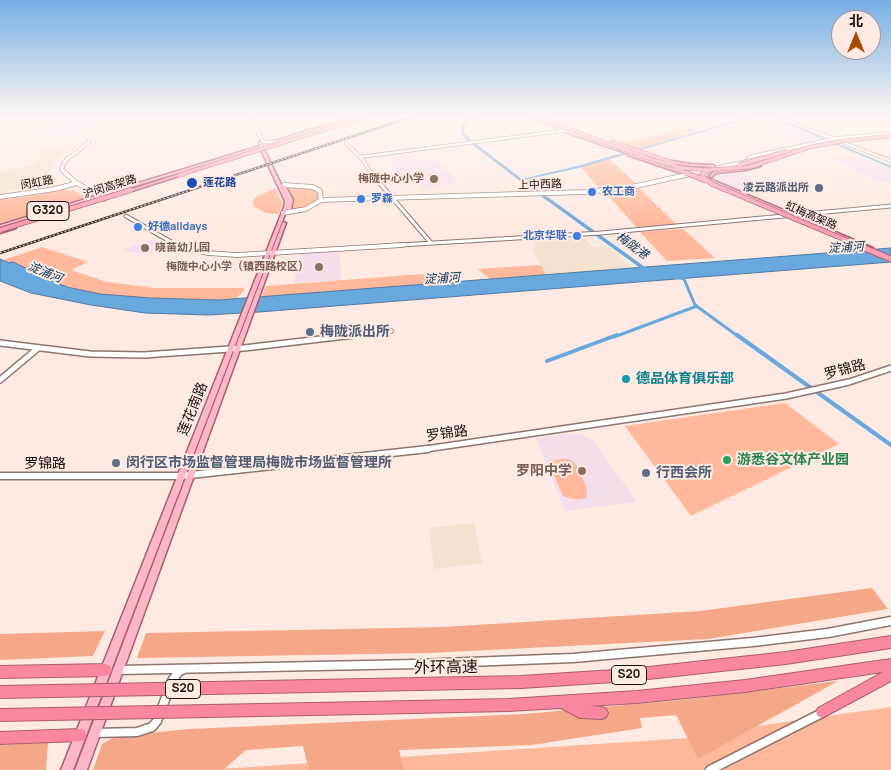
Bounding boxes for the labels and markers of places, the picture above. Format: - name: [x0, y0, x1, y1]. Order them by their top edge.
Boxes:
- place label: 梅陇中心小学: [358, 172, 424, 186]
- marker: 梅陇中心小学: [428, 173, 440, 185]
- marker: 莲花路: [185, 176, 199, 190]
- place label: 莲花路: [203, 176, 236, 190]
- place label: 凌云路派出所: [743, 181, 809, 195]
- marker: 凌云路派出所: [813, 182, 825, 194]
- place label: 农工商: [602, 185, 635, 199]
- marker: 农工商: [586, 186, 598, 198]
- place label: 罗森: [371, 192, 393, 206]
- marker: 罗森: [355, 193, 367, 205]
- place label: 好德alldays: [148, 220, 207, 234]
- marker: 好德alldays: [132, 221, 144, 233]
- place label: 北京华联: [523, 229, 567, 243]
- marker: 北京华联: [571, 230, 583, 242]
- place label: 晓苗幼儿园: [155, 241, 210, 255]
- marker: 晓苗幼儿园: [139, 242, 151, 254]
- place label: 梅陇中心小学（镇西路校区）: [166, 260, 309, 274]
- marker: 梅陇中心小学（镇西路校区）: [313, 261, 325, 273]
- place label: 梅陇派出所: [320, 324, 390, 340]
- marker: 梅陇派出所: [304, 326, 316, 338]
- place label: 德品体育俱乐部: [636, 371, 734, 387]
- marker: 德品体育俱乐部: [620, 373, 632, 385]
- place label: 游悉谷文体产业园: [737, 452, 849, 468]
- marker: 游悉谷文体产业园: [721, 454, 733, 466]
- place label: 闵行区市场监督管理局梅陇市场监督管理所: [126, 455, 392, 471]
- marker: 闵行区市场监督管理局梅陇市场监督管理所: [110, 457, 122, 469]
- place label: 罗阳中学: [516, 463, 572, 479]
- marker: 罗阳中学: [576, 465, 588, 477]
- place label: 行西会所: [656, 465, 712, 481]
- marker: 行西会所: [640, 467, 652, 479]

